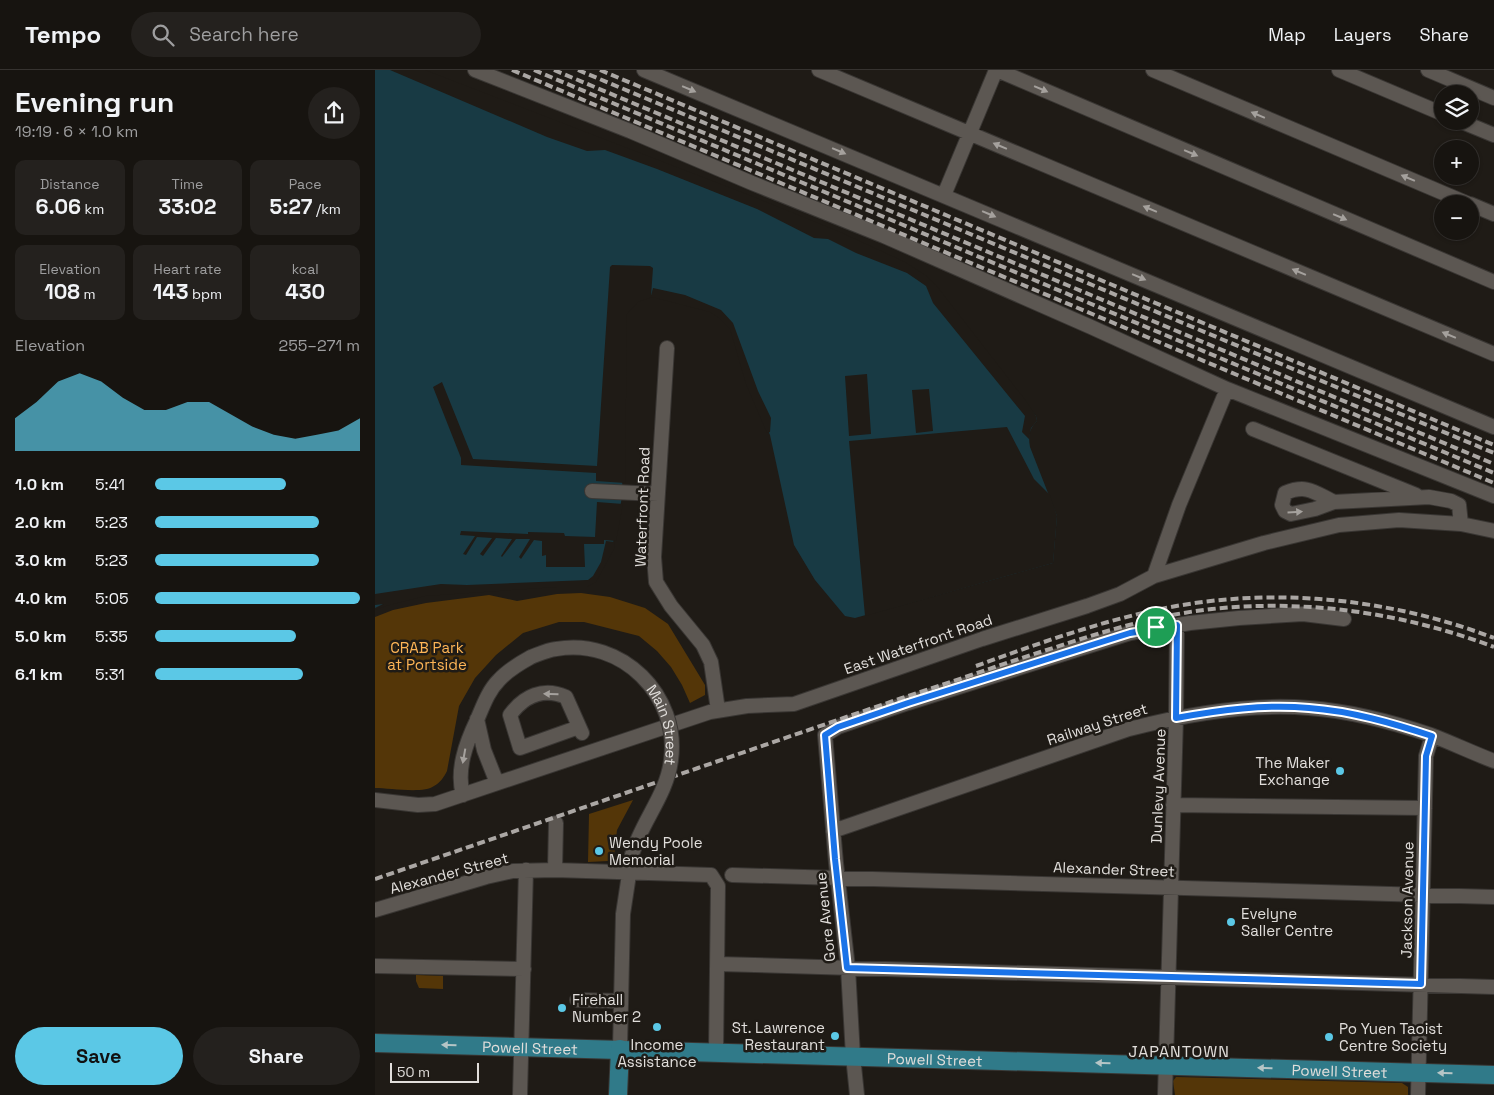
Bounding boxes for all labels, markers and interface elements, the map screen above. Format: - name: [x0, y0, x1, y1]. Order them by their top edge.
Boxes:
- search box: [131, 12, 481, 57]
- text: Tempo: [25, 19, 101, 50]
- icon: search: [149, 21, 177, 49]
- text: Search here: [189, 22, 299, 47]
- text: Map: [1268, 23, 1306, 46]
- text: Layers: [1334, 23, 1391, 46]
- text: Share: [1419, 23, 1469, 46]
- text: Evening run: [15, 84, 174, 120]
- one-way arrow: [682, 85, 696, 93]
- map controls: [1434, 85, 1479, 240]
- button: layers: [1434, 85, 1479, 130]
- one-way arrow: [1034, 86, 1049, 94]
- button: share: [308, 87, 360, 139]
- one-way arrow: [1251, 110, 1266, 118]
- text: 19:19 · 6 × 1.0 km: [15, 121, 138, 142]
- button: +: [1434, 140, 1479, 185]
- one-way arrow: [993, 141, 1007, 149]
- one-way arrow: [832, 148, 846, 156]
- one-way arrow: [1184, 149, 1199, 157]
- one-way arrow: [1401, 173, 1415, 181]
- text: Distance: [40, 175, 100, 193]
- text: Time: [172, 175, 203, 193]
- text: Pace: [289, 175, 322, 193]
- text: 6.06: [35, 193, 81, 220]
- text: 33:02: [159, 193, 216, 220]
- text: 5:27: [270, 193, 312, 220]
- button: −: [1434, 195, 1479, 240]
- text: km: [81, 200, 104, 218]
- text: /km: [312, 200, 341, 218]
- one-way arrow: [1143, 204, 1157, 212]
- one-way arrow: [982, 210, 996, 218]
- one-way arrow: [1333, 213, 1347, 221]
- text: Elevation: [39, 260, 101, 278]
- text: Heart rate: [154, 260, 221, 278]
- text: kcal: [292, 260, 319, 278]
- one-way arrow: [1291, 268, 1306, 276]
- one-way arrow: [1132, 273, 1147, 281]
- text: 108: [44, 278, 80, 305]
- text: 143: [153, 278, 188, 305]
- text: 430: [285, 278, 325, 305]
- text: m: [80, 285, 96, 303]
- text: bpm: [188, 285, 222, 303]
- one-way arrow: [1442, 331, 1456, 339]
- text: Elevation: [15, 335, 85, 356]
- text: 255–271 m: [279, 335, 360, 356]
- street label: Waterfront Road: [630, 447, 654, 567]
- text: 1.0 km: [15, 474, 64, 495]
- text: 5:41: [95, 474, 125, 495]
- one-way arrow: [1288, 507, 1304, 515]
- text: 2.0 km: [15, 512, 66, 533]
- text: 5:23: [95, 512, 128, 533]
- text: 3.0 km: [15, 550, 66, 571]
- text: 5:23: [95, 550, 128, 571]
- text: 4.0 km: [15, 588, 67, 609]
- text: 5:05: [95, 588, 128, 609]
- pin: [1135, 606, 1177, 648]
- street label: East Waterfront Road: [841, 610, 995, 678]
- icon: arrive: [1142, 613, 1170, 641]
- text: 5.0 km: [15, 626, 66, 647]
- text: 5:35: [95, 626, 128, 647]
- park label: CRAB Park at Portside: [387, 638, 467, 674]
- text: 6.1 km: [15, 664, 63, 685]
- text: 5:31: [95, 664, 125, 685]
- street label: Main Street: [643, 680, 681, 767]
- one-way arrow: [542, 689, 558, 697]
- street label: Railway Street: [1044, 699, 1150, 749]
- street label: Dunlevy Avenue: [1147, 728, 1169, 844]
- one-way arrow: [459, 749, 467, 765]
- place label: The Maker Exchange: [1255, 753, 1330, 789]
- marker: The Maker Exchange: [1334, 765, 1346, 777]
- place label: Wendy Poole Memorial: [609, 833, 703, 869]
- street label: Jackson Avenue: [1396, 841, 1418, 959]
- marker: Wendy Poole Memorial: [593, 845, 605, 857]
- street label: Alexander Street: [388, 848, 510, 898]
- street label: Alexander Street: [1053, 857, 1175, 881]
- street label: Gore Avenue: [811, 871, 839, 963]
- place label: Evelyne Saller Centre: [1241, 904, 1333, 940]
- marker: Evelyne Saller Centre: [1225, 916, 1237, 928]
- place label: Firehall Number 2: [572, 990, 641, 1026]
- marker: Firehall Number 2: [556, 1002, 568, 1014]
- place label: St. Lawrence Restaurant: [732, 1018, 825, 1054]
- place label: Po Yuen Taoist Centre Society: [1339, 1019, 1447, 1055]
- marker: Income Assistance: [651, 1021, 663, 1033]
- button: Save: [15, 1027, 183, 1085]
- button: Share: [193, 1027, 360, 1085]
- marker: St. Lawrence Restaurant: [829, 1030, 841, 1042]
- marker: Po Yuen Taoist Centre Society: [1323, 1031, 1335, 1043]
- place label: Income Assistance: [617, 1035, 697, 1071]
- street label: Powell Street: [482, 1037, 578, 1058]
- one-way arrow: [440, 1041, 456, 1049]
- district label: JAPANTOWN: [1128, 1041, 1230, 1062]
- street label: Powell Street: [887, 1048, 983, 1070]
- one-way arrow: [1095, 1059, 1111, 1067]
- scale bar: [390, 1060, 479, 1083]
- street label: Powell Street: [1291, 1060, 1388, 1081]
- text: 50 m: [397, 1063, 430, 1081]
- one-way arrow: [1257, 1064, 1273, 1072]
- one-way arrow: [1437, 1069, 1453, 1077]

